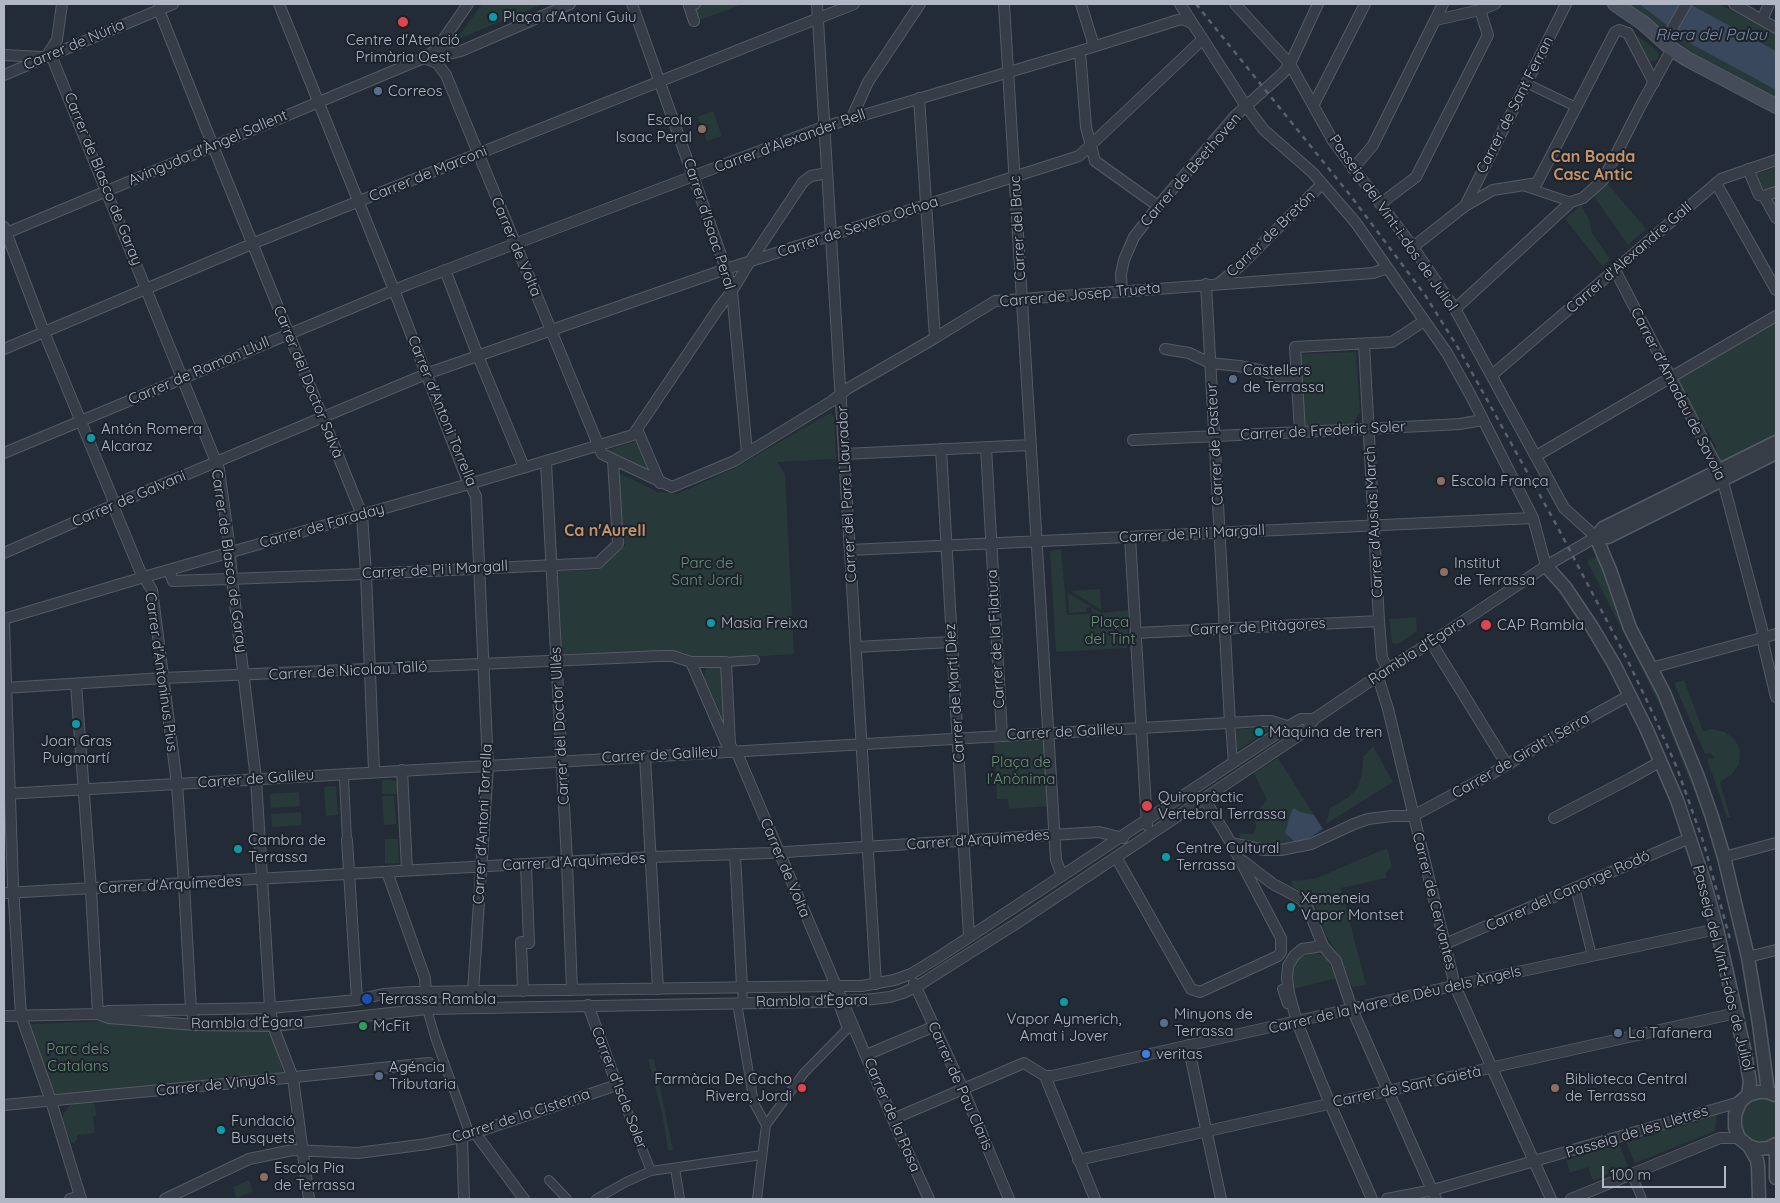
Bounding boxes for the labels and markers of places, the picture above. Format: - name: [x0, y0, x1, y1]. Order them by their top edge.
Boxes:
- place label: Plaça d'Antoni Guiu: [503, 8, 637, 26]
- marker: Plaça d'Antoni Guiu: [487, 11, 499, 23]
- marker: Centre d'Atenció Primària Oest: [396, 15, 410, 29]
- place label: Centre d'Atenció Primària Oest: [346, 31, 460, 66]
- place label: Correos: [388, 82, 443, 100]
- marker: Correos: [372, 85, 384, 97]
- place label: Escola Isaac Peral: [616, 111, 692, 146]
- marker: Escola Isaac Peral: [696, 123, 708, 135]
- place label: Castellers de Terrassa: [1243, 361, 1324, 396]
- marker: Castellers de Terrassa: [1227, 373, 1239, 385]
- place label: Antón Romera Alcaraz: [101, 420, 202, 455]
- marker: Antón Romera Alcaraz: [85, 432, 97, 444]
- place label: Escola França: [1451, 472, 1549, 490]
- marker: Escola França: [1435, 475, 1447, 487]
- place label: Institut de Terrassa: [1454, 554, 1535, 589]
- marker: Institut de Terrassa: [1438, 566, 1450, 578]
- place label: Masia Freixa: [721, 614, 808, 632]
- place label: CAP Rambla: [1497, 616, 1584, 634]
- marker: Masia Freixa: [705, 617, 717, 629]
- marker: CAP Rambla: [1479, 618, 1493, 632]
- marker: Joan Gras Puigmartí: [70, 718, 82, 730]
- place label: Màquina de tren: [1269, 723, 1383, 741]
- marker: Màquina de tren: [1253, 726, 1265, 738]
- place label: Joan Gras Puigmartí: [40, 732, 112, 767]
- place label: Quiropràctic Vertebral Terrassa: [1158, 788, 1286, 823]
- marker: Quiropràctic Vertebral Terrassa: [1140, 799, 1154, 813]
- place label: Cambra de Terrassa: [248, 831, 326, 866]
- place label: Centre Cultural Terrassa: [1176, 839, 1280, 874]
- marker: Cambra de Terrassa: [232, 843, 244, 855]
- marker: Centre Cultural Terrassa: [1160, 851, 1172, 863]
- place label: Xemeneia Vapor Montset: [1301, 889, 1404, 924]
- marker: Xemeneia Vapor Montset: [1285, 901, 1297, 913]
- place label: Terrassa Rambla: [378, 990, 496, 1008]
- marker: Terrassa Rambla: [360, 992, 374, 1006]
- marker: Vapor Aymerich, Amat i Jover: [1058, 996, 1070, 1008]
- place label: Minyons de Terrassa: [1174, 1005, 1253, 1040]
- place label: Vapor Aymerich, Amat i Jover: [1006, 1010, 1122, 1045]
- place label: McFit: [373, 1017, 410, 1035]
- marker: Minyons de Terrassa: [1158, 1017, 1170, 1029]
- marker: McFit: [357, 1020, 369, 1032]
- place label: La Tafanera: [1628, 1024, 1712, 1042]
- marker: La Tafanera: [1612, 1027, 1624, 1039]
- place label: veritas: [1156, 1045, 1203, 1063]
- marker: veritas: [1140, 1048, 1152, 1060]
- place label: Agéncia Tributaria: [389, 1058, 456, 1093]
- marker: Agéncia Tributaria: [373, 1070, 385, 1082]
- place label: Farmàcia De Cacho Rivera, Jordi: [654, 1070, 792, 1105]
- place label: Biblioteca Central de Terrassa: [1565, 1070, 1687, 1105]
- marker: Farmàcia De Cacho Rivera, Jordi: [796, 1082, 808, 1094]
- marker: Biblioteca Central de Terrassa: [1549, 1082, 1561, 1094]
- place label: Fundació Busquets: [231, 1112, 295, 1147]
- marker: Fundació Busquets: [215, 1124, 227, 1136]
- place label: Escola Pia de Terrassa: [274, 1159, 355, 1194]
- marker: Escola Pia de Terrassa: [258, 1171, 270, 1183]

